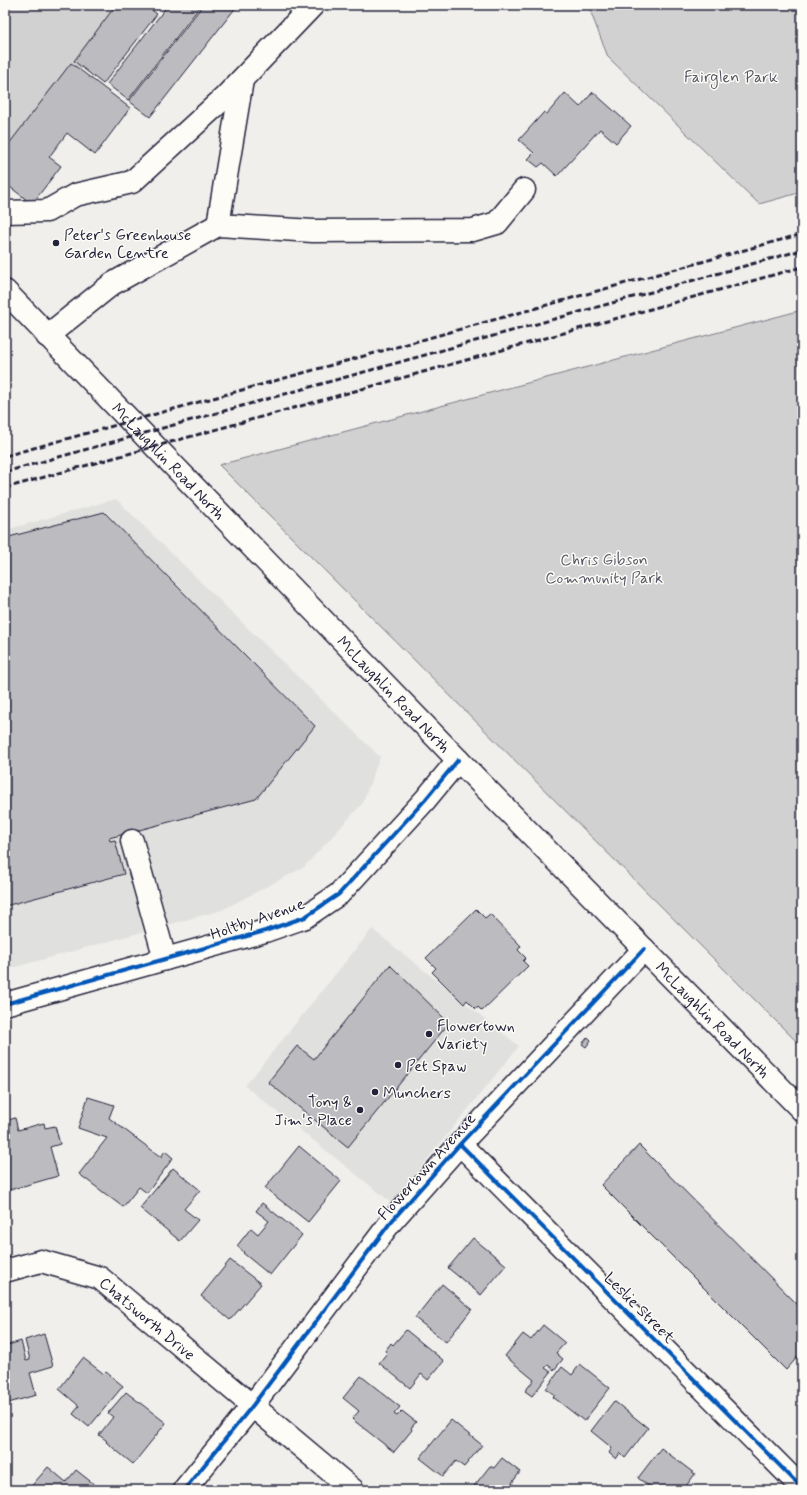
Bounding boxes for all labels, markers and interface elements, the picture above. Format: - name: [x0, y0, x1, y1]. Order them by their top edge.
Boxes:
- park label: Fairglen Park: [684, 67, 778, 89]
- place label: Peter's Greenhouse Garden Centre: [64, 225, 191, 264]
- marker: Peter's Greenhouse Garden Centre: [51, 238, 61, 248]
- street label: McLaughlin Road North: [106, 399, 229, 525]
- park label: Chris Gibson Community Park: [545, 550, 663, 589]
- street label: McLaughlin Road North: [332, 632, 454, 758]
- street label: Holtby Avenue: [208, 893, 307, 945]
- street label: McLaughlin Road North: [650, 958, 774, 1083]
- place label: Flowertown Variety: [437, 1016, 515, 1055]
- marker: Flowertown Variety: [424, 1029, 434, 1039]
- place label: Pet Spaw: [406, 1056, 466, 1077]
- marker: Pet Spaw: [393, 1060, 403, 1070]
- place label: Munchers: [383, 1083, 451, 1104]
- marker: Munchers: [370, 1087, 380, 1097]
- place label: Tony & Jim's Place: [274, 1092, 352, 1131]
- marker: Tony & Jim's Place: [355, 1105, 365, 1115]
- street label: Flowertown Avenue: [373, 1109, 481, 1225]
- street label: Leslie Street: [599, 1268, 679, 1349]
- street label: Chatsworth Drive: [94, 1273, 199, 1365]

